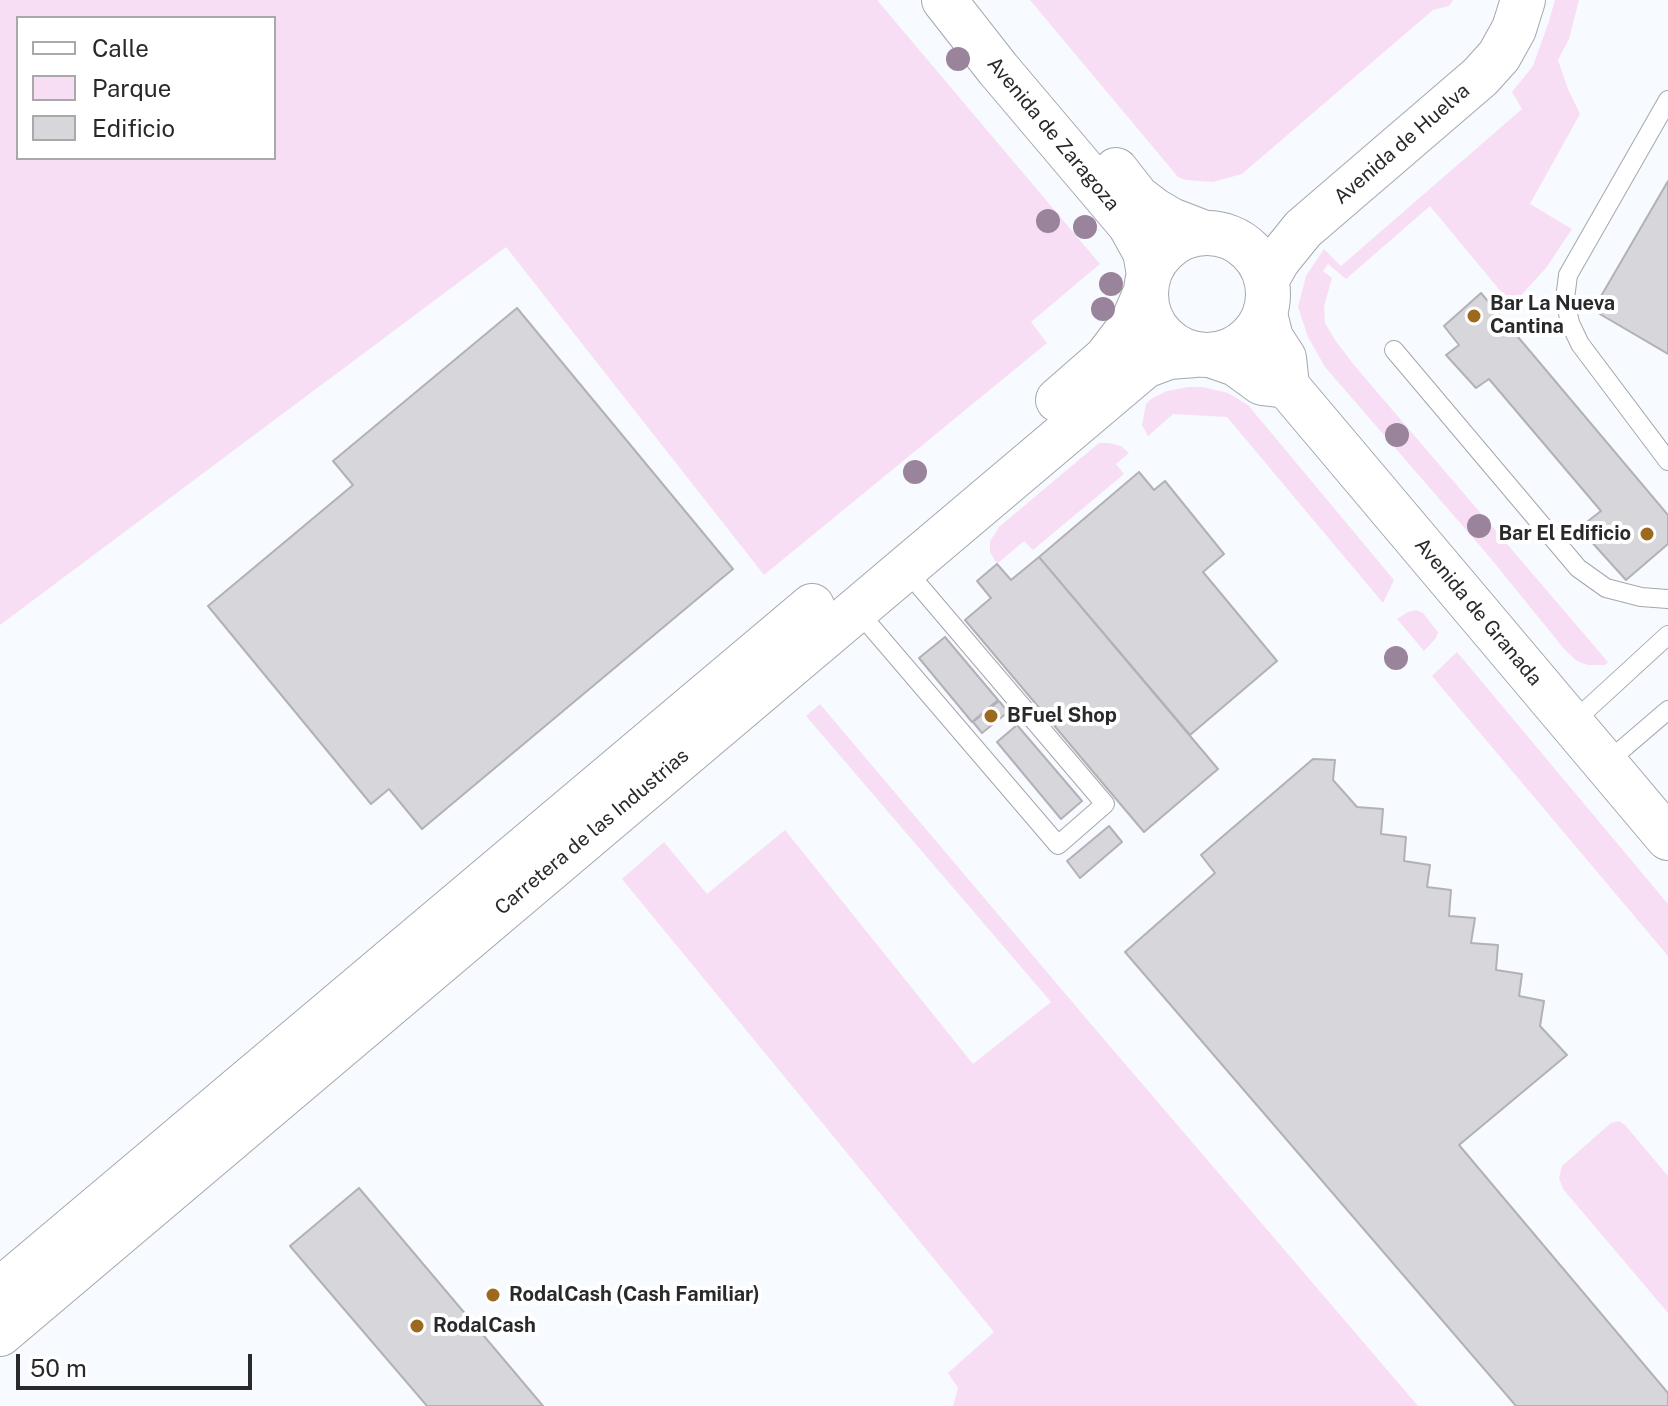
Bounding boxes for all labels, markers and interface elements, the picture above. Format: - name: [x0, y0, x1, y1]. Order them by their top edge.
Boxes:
- legend: [16, 16, 276, 160]
- text: Calle: [92, 34, 149, 62]
- street label: Avenida de Zaragoza: [982, 52, 1124, 216]
- text: Parque: [92, 74, 171, 102]
- street label: Avenida de Huelva: [1329, 79, 1475, 209]
- text: Edificio: [92, 114, 175, 142]
- place label: Bar La Nueva Cantina: [1490, 292, 1615, 339]
- marker: Bar La Nueva Cantina: [1465, 307, 1483, 325]
- place label: Bar El Edificio: [1498, 522, 1631, 546]
- marker: Bar El Edificio: [1638, 525, 1656, 543]
- street label: Avenida de Granada: [1409, 533, 1547, 691]
- place label: BFuel Shop: [1007, 704, 1117, 728]
- marker: BFuel Shop: [982, 707, 1000, 725]
- street label: Carretera de las Industrias: [490, 744, 694, 920]
- place label: RodalCash (Cash Familiar): [509, 1283, 760, 1307]
- marker: RodalCash (Cash Familiar): [484, 1286, 502, 1304]
- place label: RodalCash: [433, 1314, 536, 1338]
- marker: RodalCash: [408, 1317, 426, 1335]
- scale bar: [20, 1338, 256, 1388]
- text: 50 m: [30, 1354, 87, 1382]

